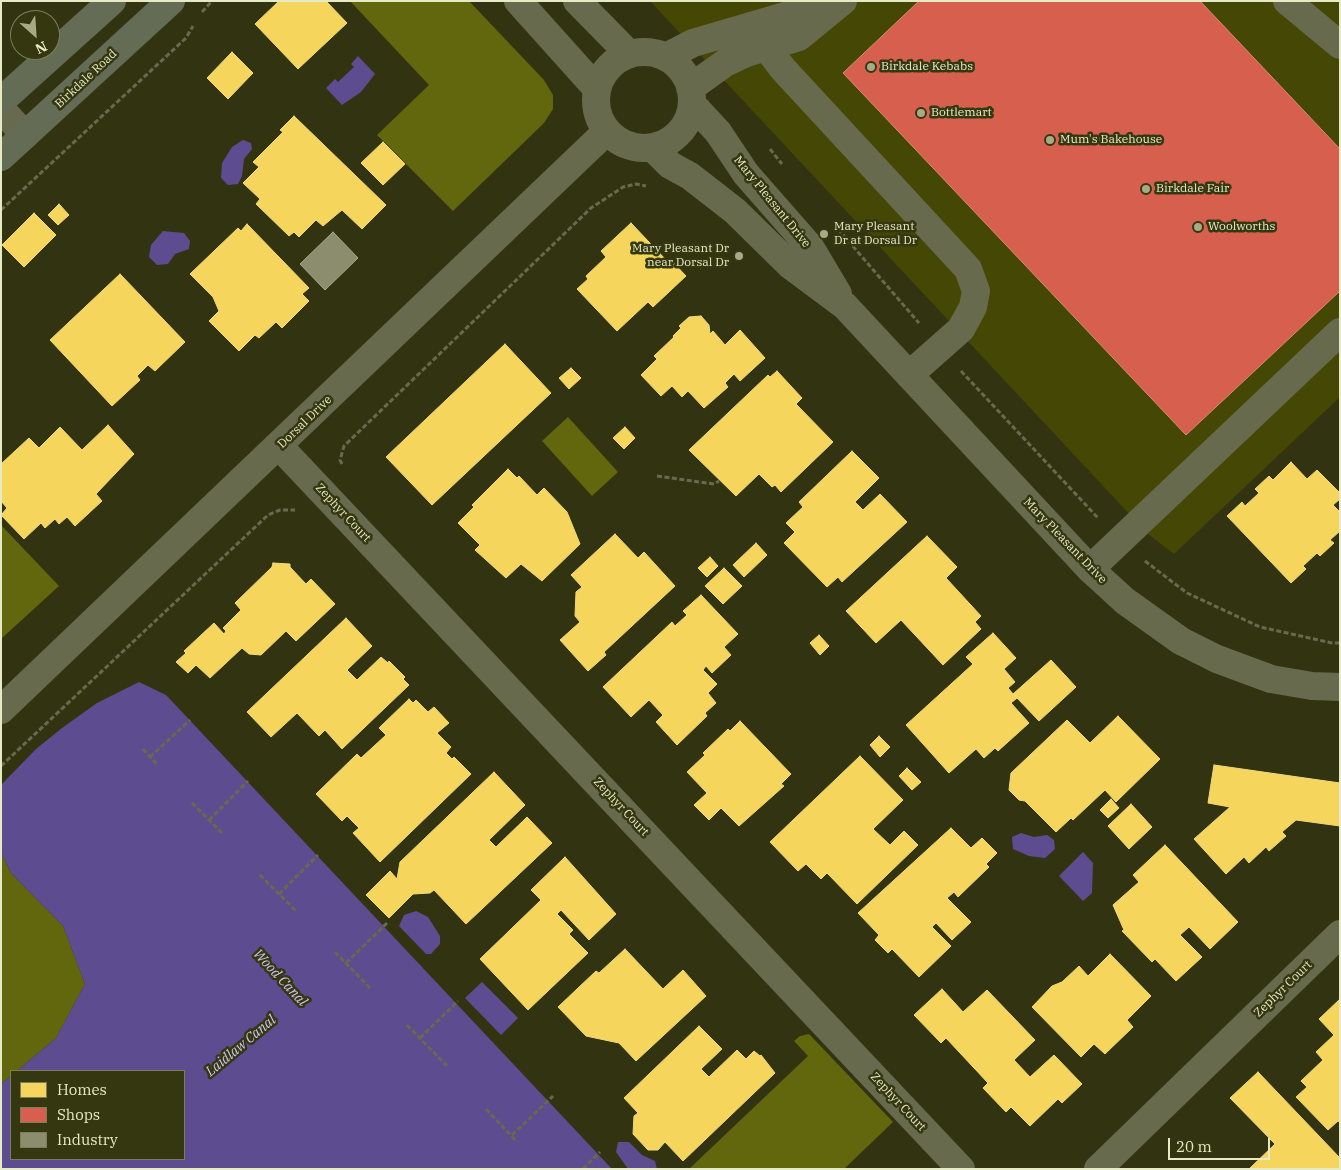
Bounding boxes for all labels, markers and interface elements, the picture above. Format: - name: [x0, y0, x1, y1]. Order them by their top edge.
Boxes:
- north arrow: [10, 10, 60, 60]
- text: N: [32, 37, 50, 58]
- street label: Birkdale Road: [52, 47, 120, 111]
- place label: Birkdale Kebabs: [881, 60, 973, 74]
- marker: Birkdale Kebabs: [865, 61, 877, 73]
- place label: Bottlemart: [931, 106, 992, 120]
- marker: Bottlemart: [915, 107, 927, 119]
- place label: Mum's Bakehouse: [1060, 133, 1162, 147]
- marker: Mum's Bakehouse: [1044, 134, 1056, 146]
- street label: Mary Pleasant Drive: [731, 153, 813, 251]
- place label: Birkdale Fair: [1156, 182, 1229, 196]
- marker: Birkdale Fair: [1140, 183, 1152, 195]
- place label: Mary Pleasant Dr at Dorsal Dr: [834, 220, 917, 248]
- place label: Woolworths: [1208, 220, 1275, 234]
- marker: Woolworths: [1192, 221, 1204, 233]
- marker: Mary Pleasant Dr at Dorsal Dr: [818, 228, 830, 240]
- place label: Mary Pleasant Dr near Dorsal Dr: [632, 242, 729, 270]
- marker: Mary Pleasant Dr near Dorsal Dr: [733, 250, 745, 262]
- street label: Dorsal Drive: [275, 393, 335, 451]
- street label: Zephyr Court: [312, 481, 374, 545]
- street label: Mary Pleasant Drive: [1020, 495, 1110, 587]
- street label: Zephyr Court: [590, 775, 652, 839]
- water label: Wood Canal: [249, 946, 311, 1010]
- street label: Zephyr Court: [1251, 958, 1315, 1020]
- water label: Laidlaw Canal: [203, 1012, 279, 1080]
- legend: [10, 1070, 185, 1160]
- street label: Zephyr Court: [867, 1070, 929, 1134]
- text: Homes: [57, 1080, 107, 1099]
- text: Shops: [57, 1105, 100, 1124]
- scale bar: [1171, 1128, 1274, 1160]
- text: Industry: [57, 1130, 118, 1149]
- text: 20 m: [1176, 1137, 1212, 1156]

